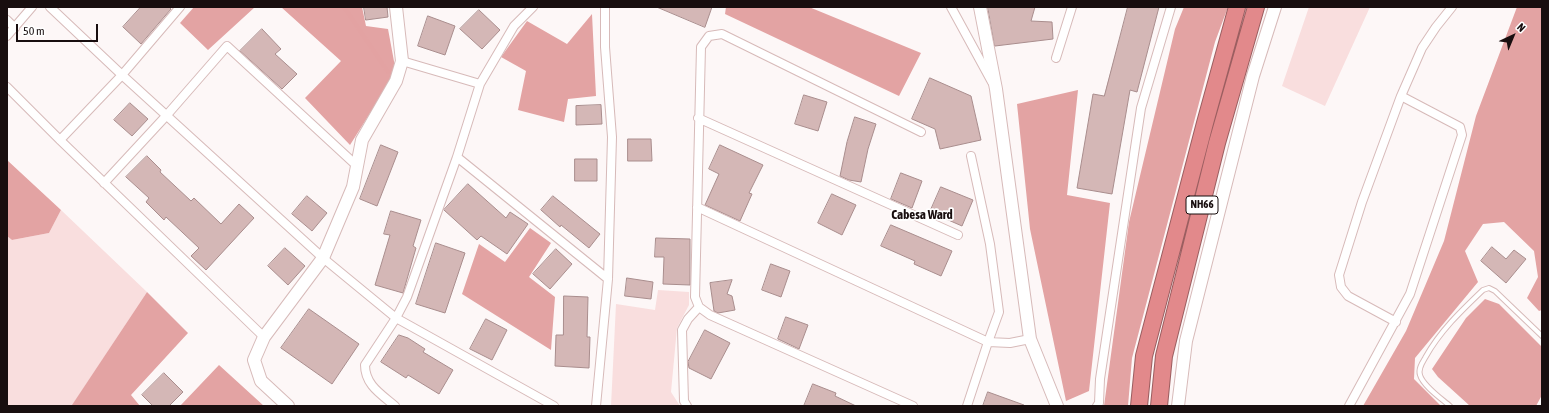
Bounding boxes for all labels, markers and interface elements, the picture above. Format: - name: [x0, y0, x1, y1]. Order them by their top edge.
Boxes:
- scale bar: [18, 16, 100, 42]
- north arrow: [1493, 16, 1533, 56]
- text: N: [1515, 21, 1528, 34]
- text: 50 m: [23, 24, 45, 38]
- road number: NH66: [1186, 196, 1218, 214]
- district label: Cabesa Ward: [891, 207, 953, 223]

